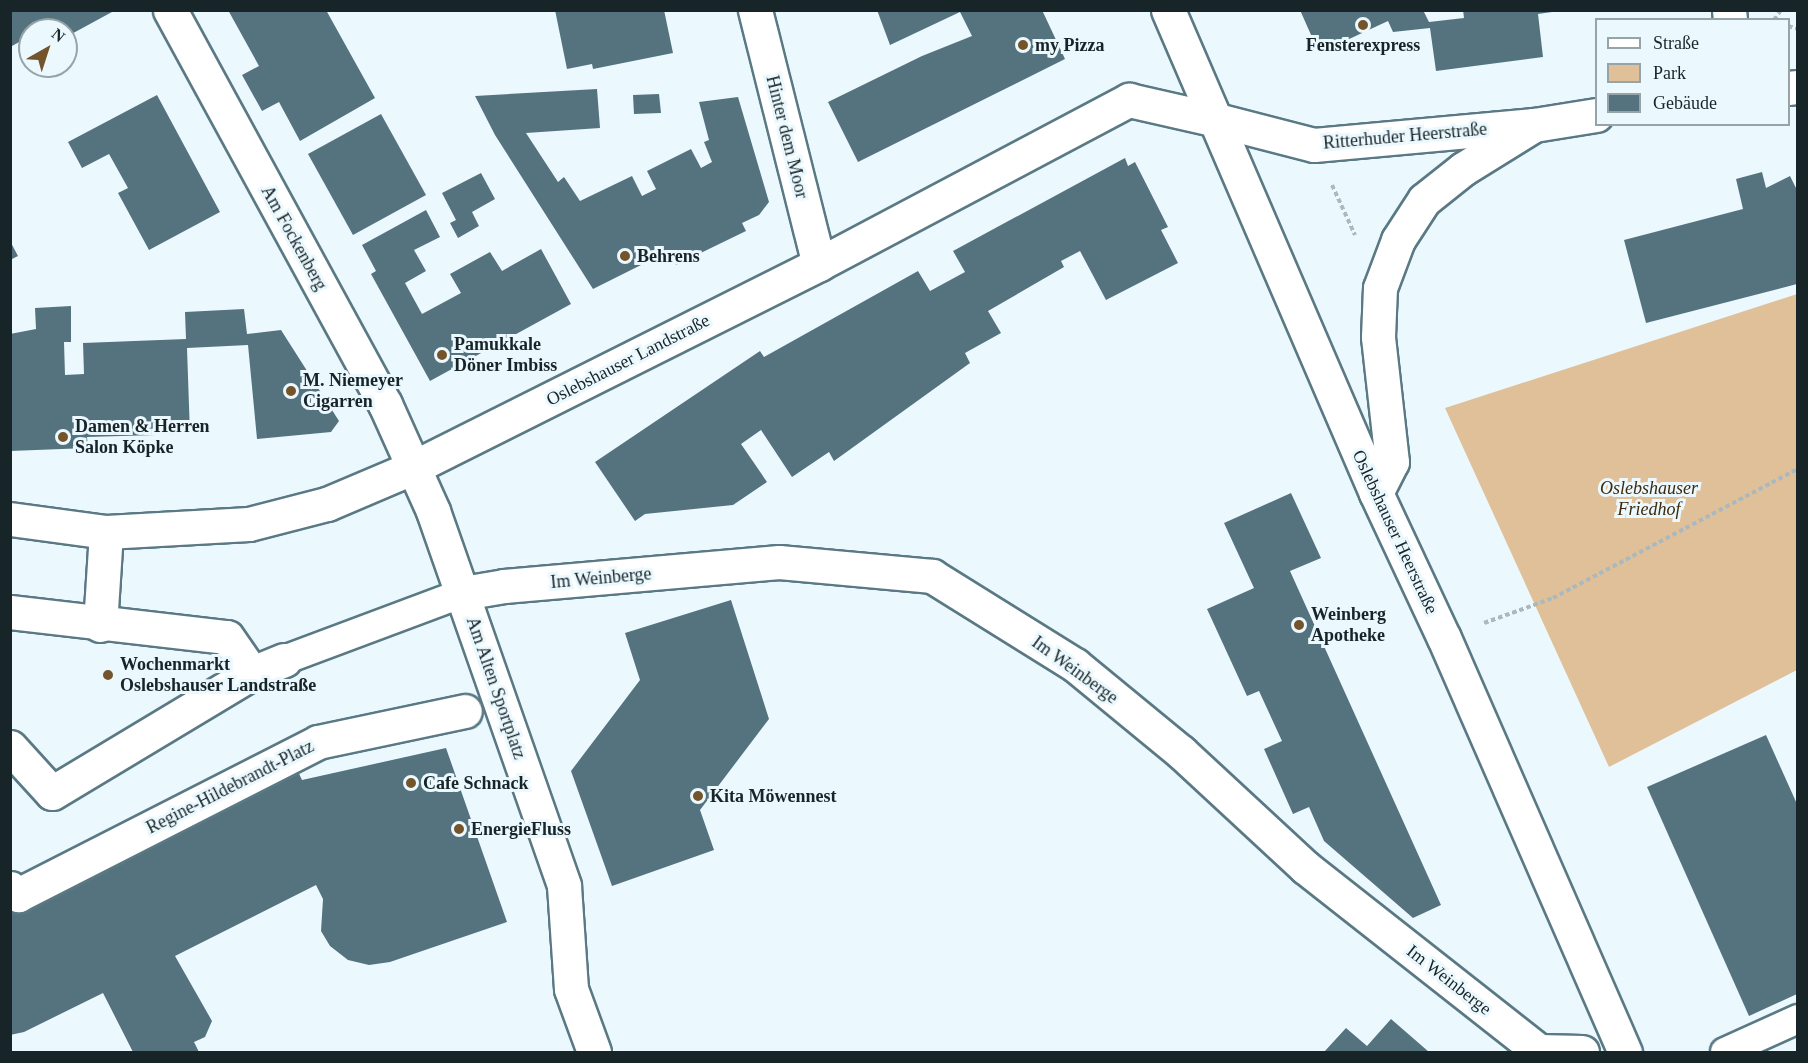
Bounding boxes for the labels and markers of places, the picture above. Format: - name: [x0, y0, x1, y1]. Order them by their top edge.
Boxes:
- marker: Fensterexpress: [1356, 18, 1370, 32]
- place label: my Pizza: [1035, 34, 1104, 56]
- place label: Fensterexpress: [1306, 34, 1420, 56]
- marker: my Pizza: [1016, 38, 1030, 52]
- place label: Behrens: [637, 245, 700, 267]
- marker: Behrens: [618, 249, 632, 263]
- place label: Pamukkale Döner Imbiss: [454, 334, 558, 376]
- marker: Pamukkale Döner Imbiss: [435, 348, 449, 362]
- place label: M. Niemeyer Cigarren: [303, 370, 403, 412]
- marker: M. Niemeyer Cigarren: [284, 384, 298, 398]
- place label: Damen & Herren Salon Köpke: [75, 416, 210, 458]
- marker: Damen & Herren Salon Köpke: [56, 430, 70, 444]
- place label: Weinberg Apotheke: [1311, 604, 1386, 646]
- marker: Weinberg Apotheke: [1292, 618, 1306, 632]
- place label: Wochenmarkt Oslebshauser Landstraße: [120, 654, 317, 696]
- marker: Wochenmarkt Oslebshauser Landstraße: [101, 668, 115, 682]
- place label: Cafe Schnack: [423, 772, 529, 794]
- marker: Cafe Schnack: [404, 776, 418, 790]
- place label: Kita Möwennest: [710, 785, 836, 807]
- marker: Kita Möwennest: [691, 789, 705, 803]
- place label: EnergieFluss: [471, 818, 571, 840]
- marker: EnergieFluss: [452, 822, 466, 836]

